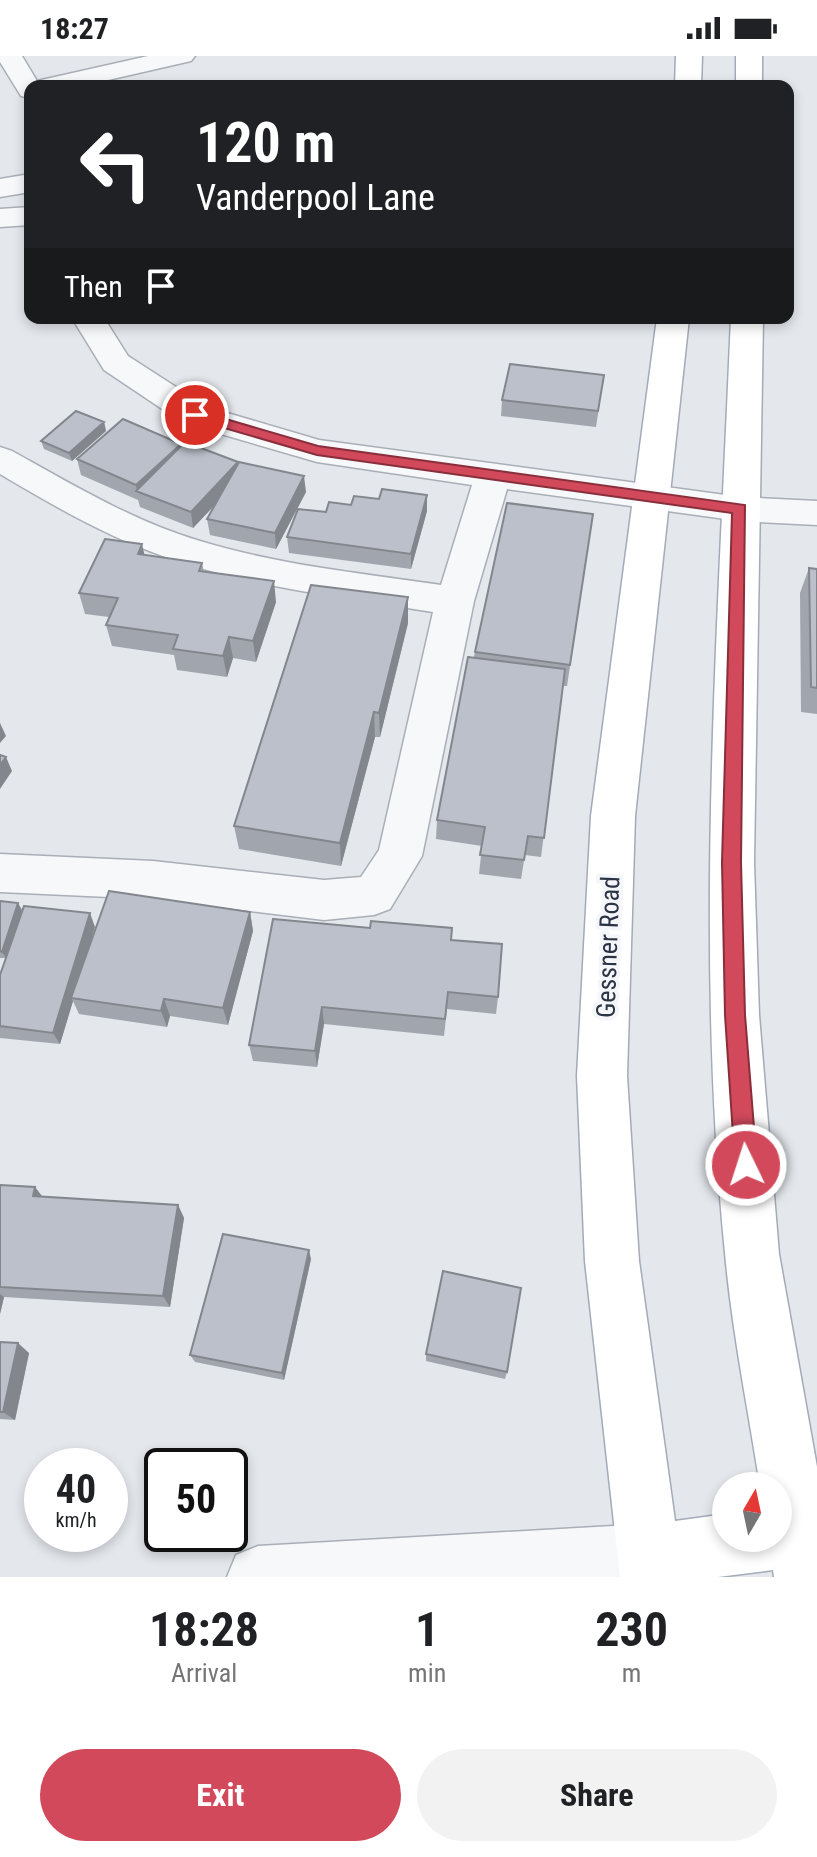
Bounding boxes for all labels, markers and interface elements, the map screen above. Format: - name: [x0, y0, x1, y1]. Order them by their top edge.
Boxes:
- text: 18:27: [40, 11, 109, 46]
- text: 120 m: [196, 110, 335, 176]
- icon: left: [64, 112, 168, 216]
- text: Vanderpool Lane: [196, 177, 435, 219]
- icon: arrive: [139, 264, 183, 308]
- text: Then: [64, 269, 123, 304]
- pin: [161, 381, 229, 449]
- icon: arrive: [173, 393, 217, 437]
- street label: Gessner Road: [591, 875, 625, 1019]
- position arrow: [704, 1123, 788, 1207]
- speed limit sign: 50: [144, 1448, 248, 1552]
- text: 40: [56, 1466, 96, 1513]
- north arrow: [712, 1472, 792, 1552]
- map controls: [712, 1472, 792, 1552]
- text: km/h: [55, 1508, 97, 1532]
- text: 18:28: [149, 1601, 259, 1658]
- text: 1: [415, 1601, 439, 1658]
- text: 230: [595, 1601, 668, 1658]
- text: Arrival: [171, 1658, 237, 1688]
- text: min: [408, 1658, 446, 1688]
- text: m: [622, 1658, 641, 1688]
- button: Exit: [40, 1749, 401, 1841]
- button: Share: [417, 1749, 777, 1841]

